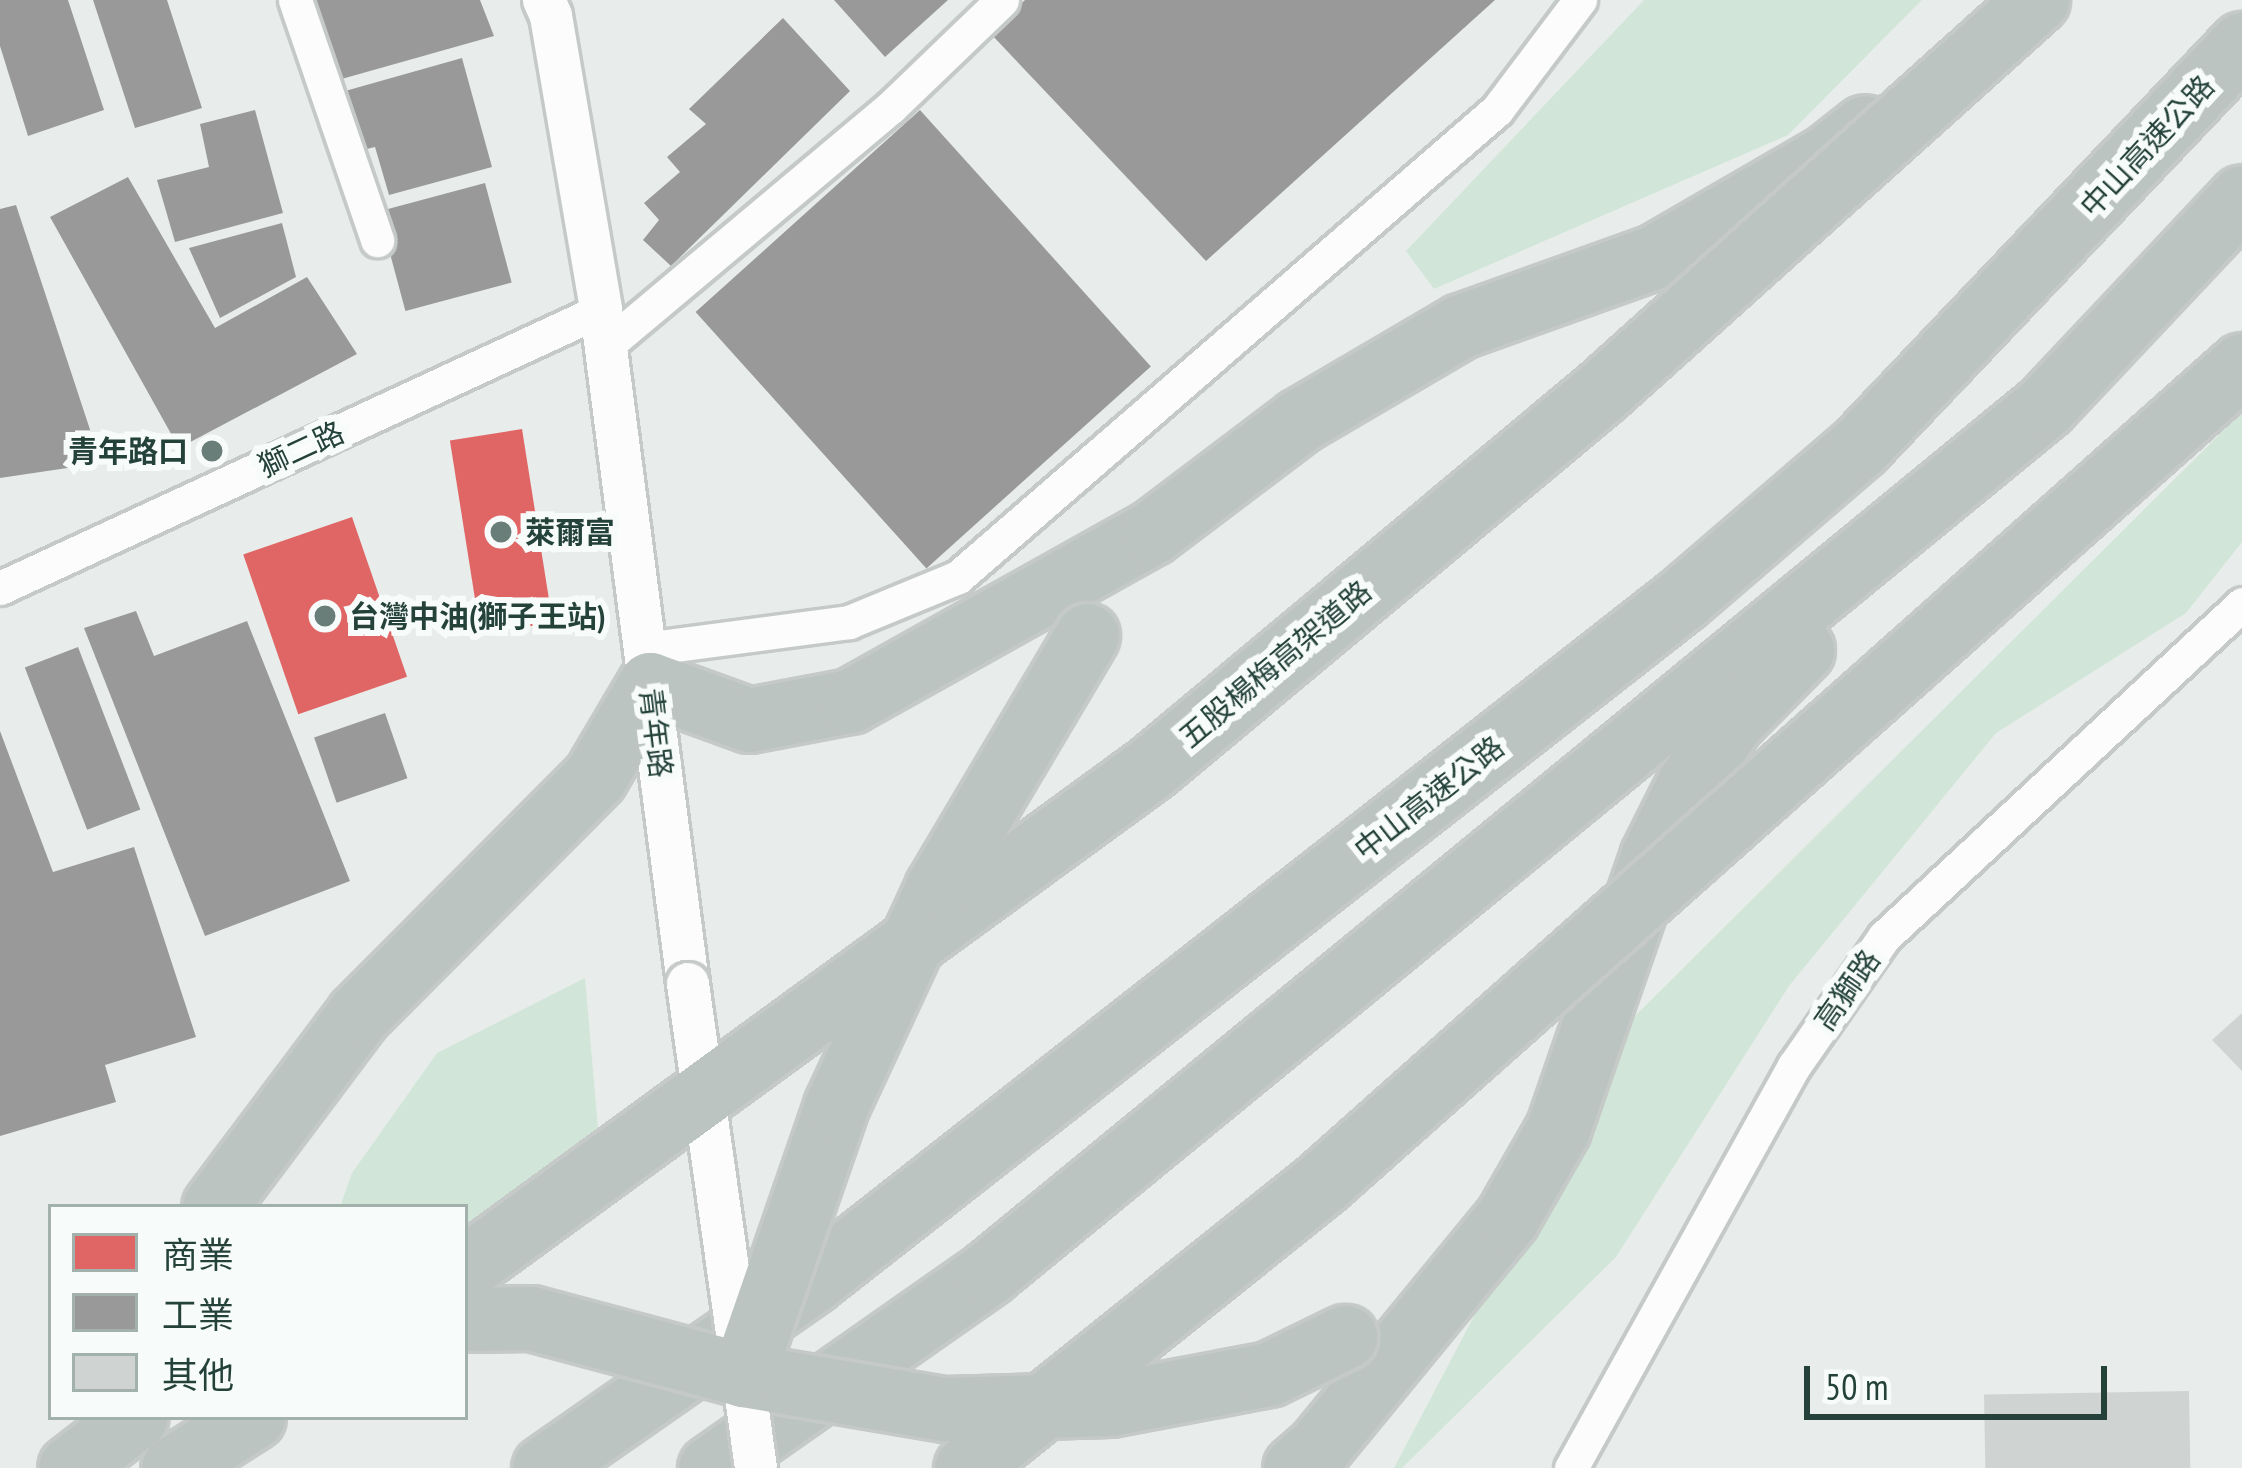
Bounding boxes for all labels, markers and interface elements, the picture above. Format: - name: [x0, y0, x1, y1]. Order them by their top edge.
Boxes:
- street label: 中山高速公路: [2072, 68, 2222, 224]
- street label: 獅二路: [253, 414, 349, 484]
- place label: 青年路口: [68, 433, 188, 469]
- marker: 青年路口: [199, 438, 225, 464]
- place label: 萊爾富: [525, 514, 615, 550]
- marker: 萊爾富: [488, 519, 514, 545]
- street label: 五股楊梅高架道路: [1172, 573, 1378, 755]
- place label: 台灣中油(獅子王站): [349, 598, 606, 634]
- marker: 台灣中油(獅子王站): [312, 603, 338, 629]
- street label: 青年路: [633, 686, 679, 780]
- street label: 中山高速公路: [1347, 728, 1511, 868]
- street label: 高獅路: [1806, 943, 1888, 1037]
- legend: [48, 1204, 468, 1420]
- text: 商業: [162, 1231, 234, 1278]
- text: 工業: [162, 1291, 234, 1338]
- scale bar: [1810, 1342, 2113, 1416]
- text: 其他: [162, 1351, 234, 1398]
- text: 50 m: [1825, 1363, 1888, 1410]

